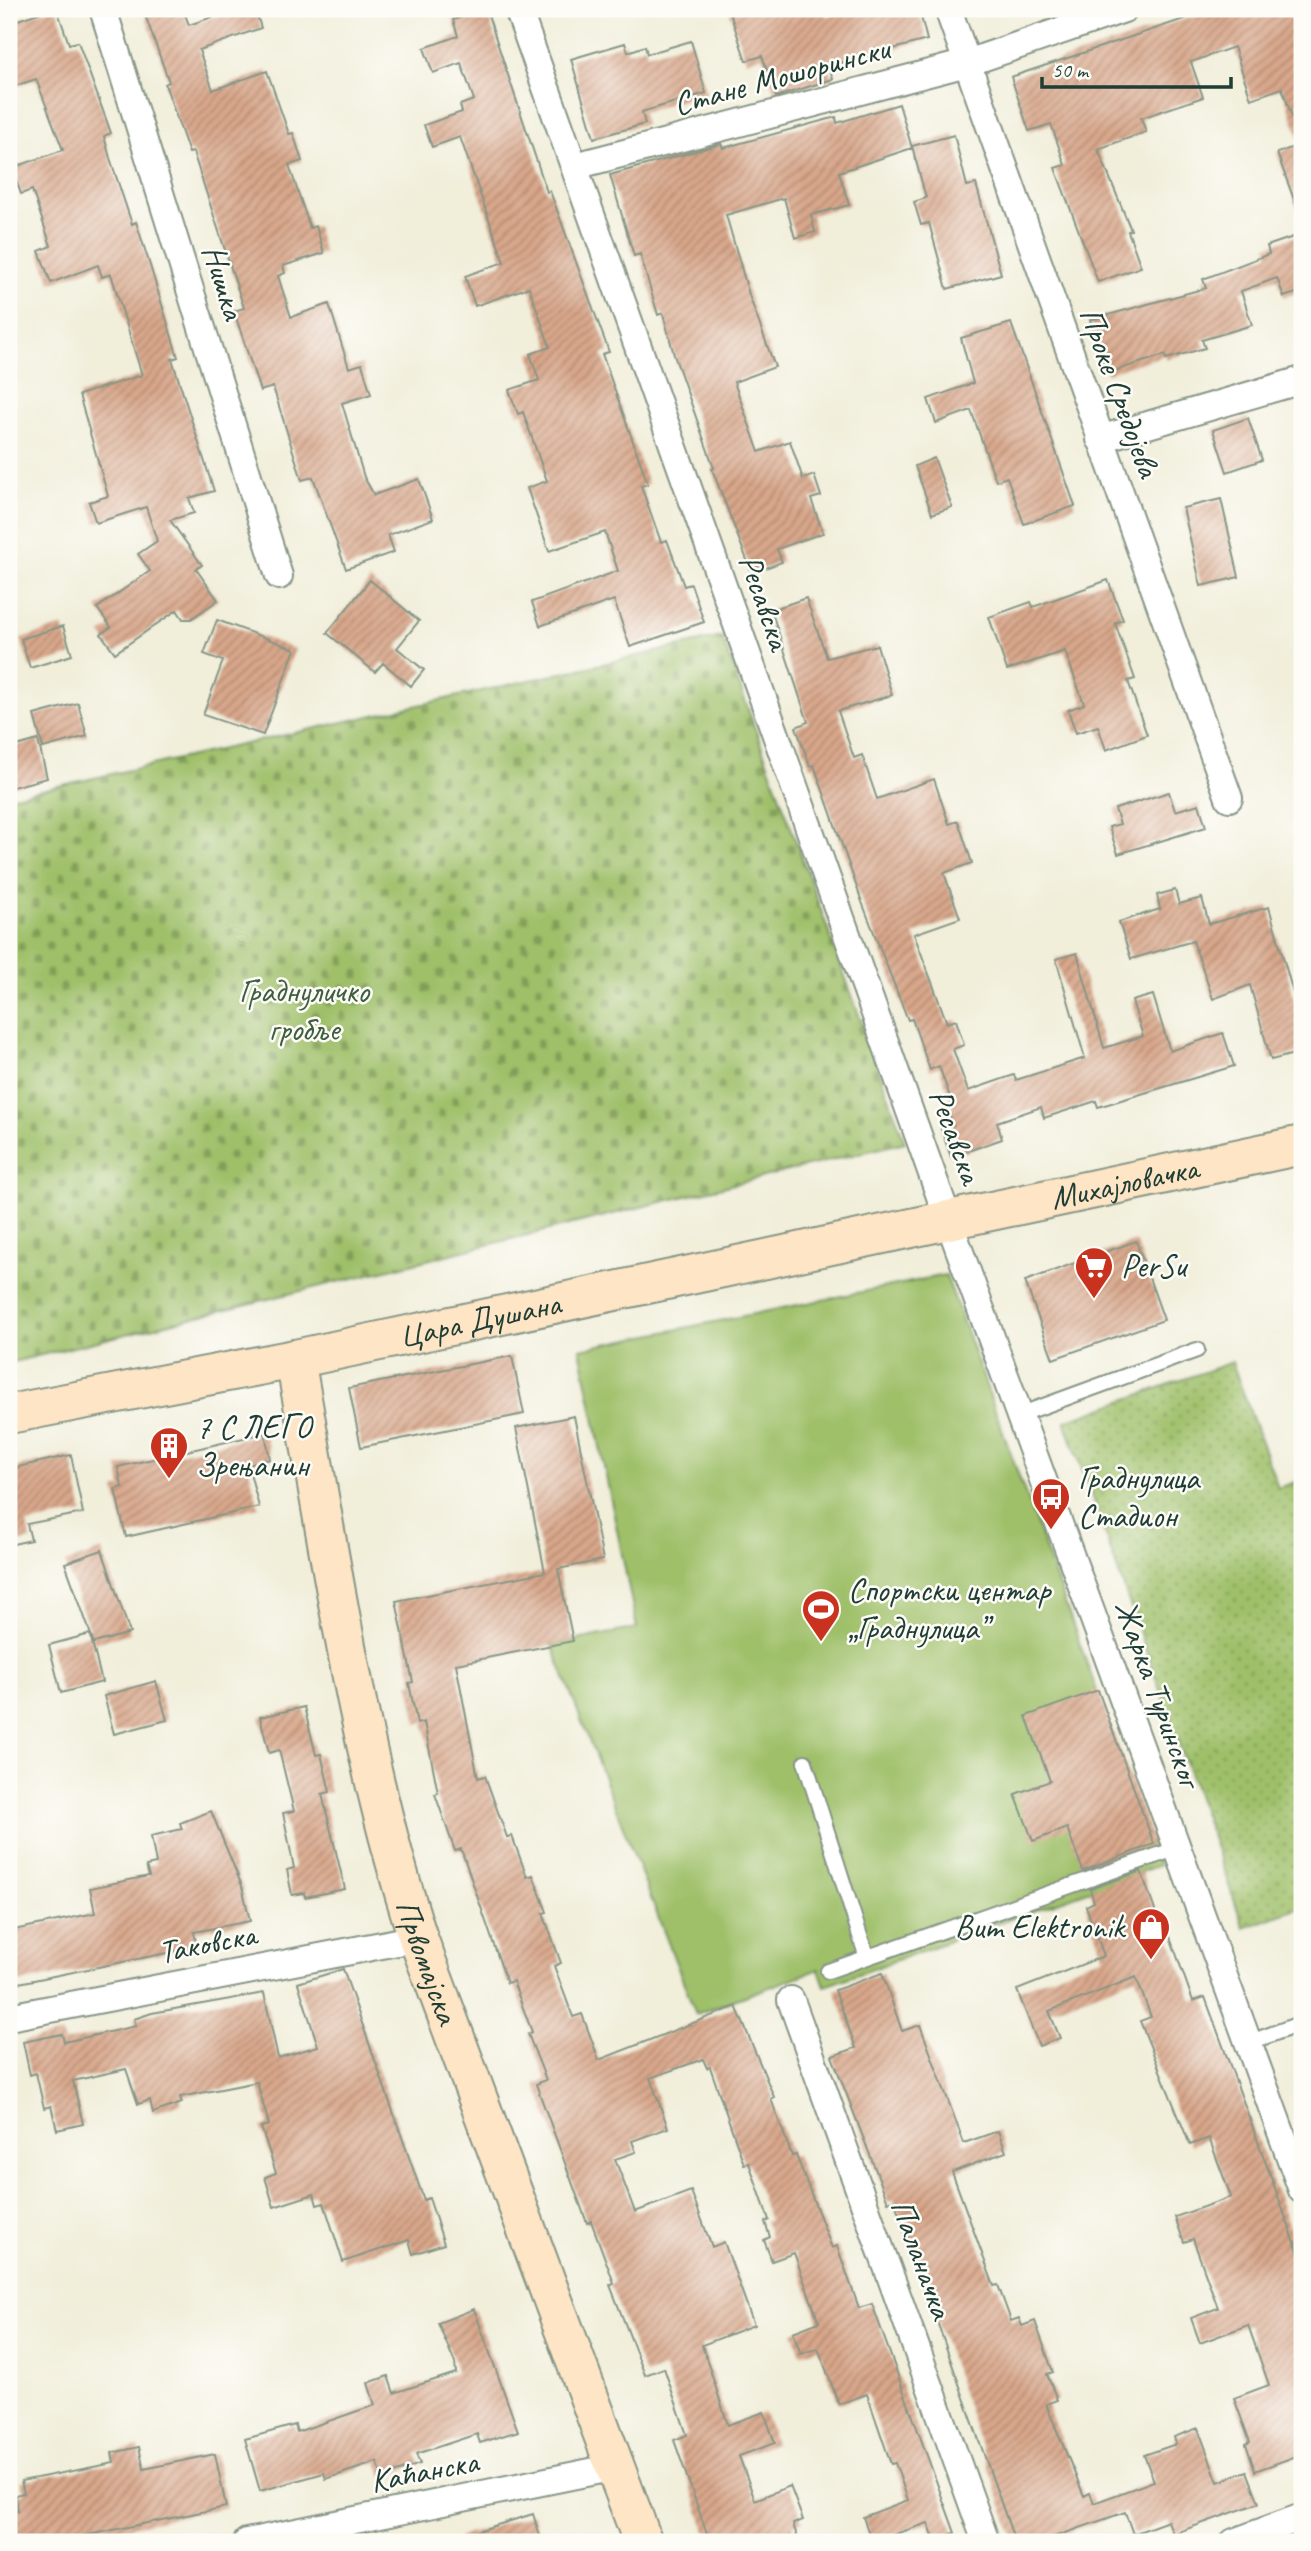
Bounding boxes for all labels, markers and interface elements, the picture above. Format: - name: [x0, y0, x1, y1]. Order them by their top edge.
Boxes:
- street label: Стане Мошорински: [669, 26, 896, 125]
- scale bar: [1042, 46, 1230, 90]
- text: 50 m: [1052, 57, 1090, 83]
- street label: Нишка: [193, 240, 256, 326]
- street label: Проке Средојева: [1070, 301, 1171, 484]
- street label: Ресавска: [729, 549, 802, 657]
- park label: Граднуличко гробље: [239, 970, 371, 1050]
- street label: Ресавска: [920, 1083, 993, 1191]
- street label: Михајловачка: [1047, 1146, 1204, 1219]
- supermarket icon: PerSu: [1073, 1245, 1115, 1300]
- place label: PerSu: [1121, 1245, 1188, 1287]
- street label: Цара Душана: [395, 1282, 566, 1357]
- place label: 7 С ЛЕГО Зрењанин: [196, 1406, 315, 1486]
- building icon: 7 С ЛЕГО Зрењанин: [148, 1425, 190, 1480]
- place label: Граднулица Стадион: [1078, 1457, 1202, 1537]
- bus stop icon: Граднулица Стадион: [1030, 1476, 1072, 1531]
- place label: Спортски центар „Граднулица”: [848, 1569, 1053, 1649]
- sports icon: Спортски центар „Граднулица”: [800, 1588, 842, 1643]
- street label: Жарка Туринског: [1105, 1594, 1213, 1797]
- street label: Првомајска: [386, 1895, 470, 2032]
- place label: Bum Elektronik: [955, 1906, 1127, 1948]
- shop icon: Bum Elektronik: [1130, 1906, 1172, 1961]
- street label: Таковска: [155, 1913, 261, 1973]
- street label: Паланачка: [881, 2193, 964, 2327]
- street label: Каћанска: [367, 2440, 483, 2502]

